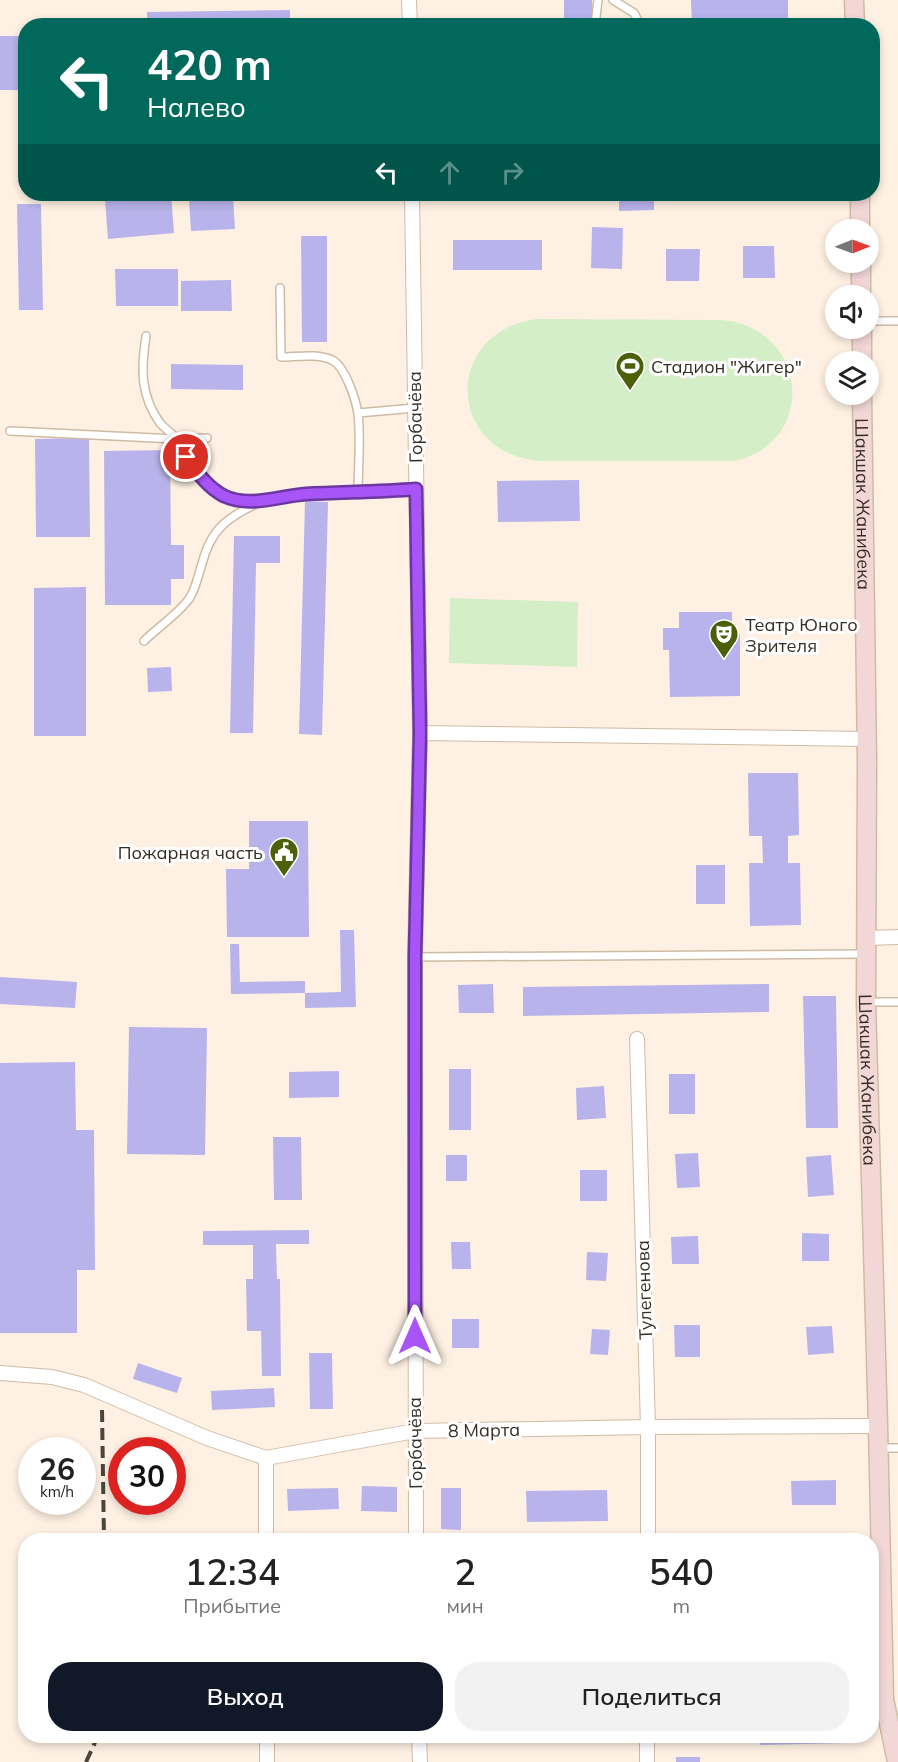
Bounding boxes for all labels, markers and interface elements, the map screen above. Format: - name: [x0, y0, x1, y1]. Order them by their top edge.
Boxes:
- text: 420 m: [147, 38, 272, 91]
- icon: left: [48, 42, 126, 120]
- text: Налево: [147, 90, 246, 124]
- icon: left: [370, 156, 403, 189]
- icon: ahead: [433, 156, 466, 189]
- icon: right: [496, 156, 529, 189]
- north arrow: [825, 219, 879, 273]
- map controls: [825, 219, 879, 405]
- button: sound: [825, 285, 879, 339]
- sports icon: Стадион "Жигер": [614, 350, 646, 392]
- button: layers: [825, 351, 879, 405]
- place label: Стадион "Жигер": [651, 355, 802, 378]
- street label: Горбачёва: [403, 371, 427, 463]
- street label: Шакшак Жанибека: [851, 418, 876, 590]
- pin: [160, 431, 211, 482]
- icon: arrive: [169, 440, 202, 473]
- place label: Театр Юного Зрителя: [745, 613, 858, 657]
- theatre icon: Театр Юного Зрителя: [708, 618, 740, 660]
- public building icon: Пожарная часть: [268, 836, 300, 878]
- place label: Пожарная часть: [118, 841, 263, 864]
- street label: Шакшак Жанибека: [854, 994, 882, 1166]
- street label: Тулегенова: [631, 1240, 657, 1340]
- position arrow: [383, 1304, 447, 1368]
- street label: Горбачёва: [403, 1397, 427, 1489]
- street label: 8 Марта: [448, 1418, 520, 1442]
- speed limit sign: 30: [108, 1437, 186, 1515]
- text: 26: [39, 1450, 75, 1488]
- text: km/h: [40, 1482, 74, 1501]
- text: 12:34: [185, 1549, 280, 1594]
- text: 2: [454, 1549, 476, 1594]
- text: 540: [649, 1549, 714, 1594]
- text: Прибытие: [183, 1593, 281, 1618]
- text: мин: [446, 1593, 484, 1618]
- text: m: [673, 1593, 690, 1618]
- button: Выход: [48, 1662, 443, 1731]
- button: Поделиться: [455, 1662, 849, 1731]

